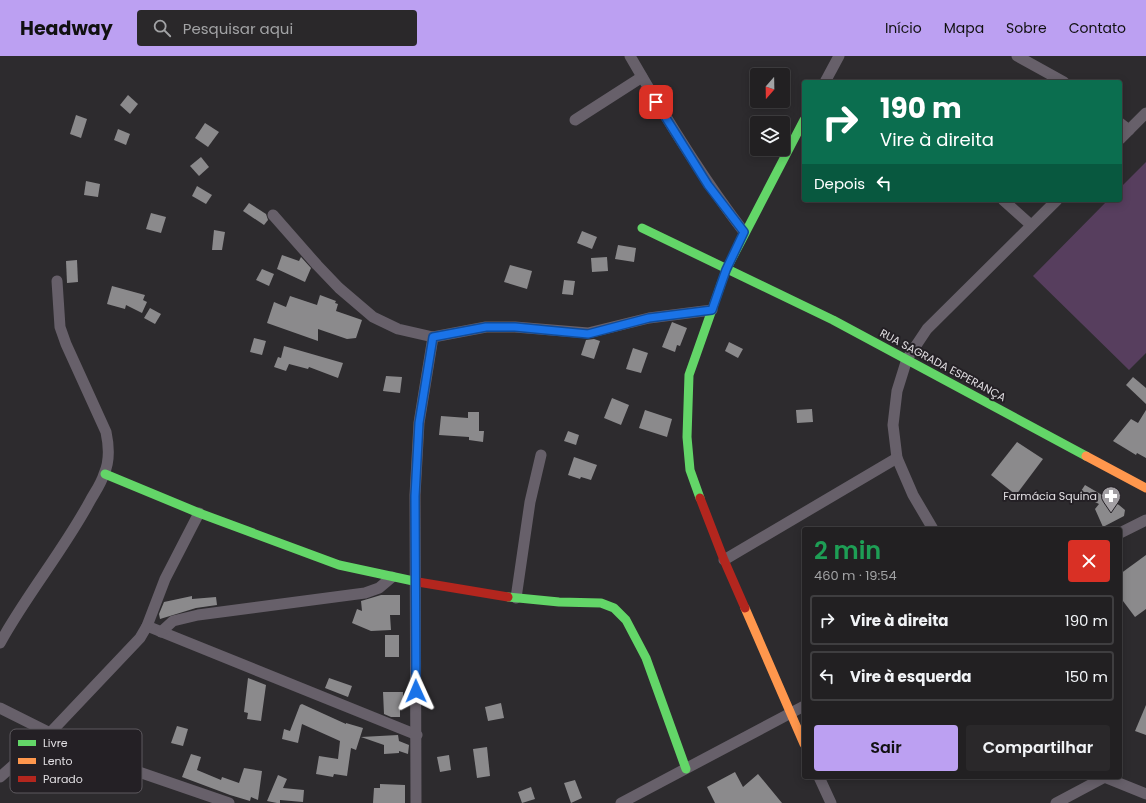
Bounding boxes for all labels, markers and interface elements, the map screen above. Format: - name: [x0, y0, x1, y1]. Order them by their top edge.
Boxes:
- search box: [137, 10, 417, 46]
- text: Headway: [20, 15, 113, 42]
- icon: search: [151, 17, 173, 39]
- text: Pesquisar aqui: [183, 18, 293, 39]
- text: Início: [885, 18, 922, 38]
- text: Mapa: [944, 18, 984, 38]
- text: Sobre: [1006, 18, 1047, 38]
- text: Contato: [1069, 18, 1126, 38]
- north arrow: [750, 68, 790, 108]
- map controls: [750, 68, 790, 156]
- pin: [639, 85, 673, 119]
- text: 190 m: [880, 89, 962, 128]
- icon: arrive: [645, 91, 667, 113]
- icon: right: [814, 96, 866, 148]
- button: layers: [750, 116, 790, 156]
- text: Vire à direita: [880, 127, 994, 152]
- icon: left: [873, 172, 895, 194]
- text: Depois: [814, 173, 865, 194]
- street label: RUA SAGRADA ESPERANÇA: [877, 325, 1010, 405]
- pharmacy icon: Farmácia Squina: [1100, 485, 1122, 513]
- place label: Farmácia Squina: [1003, 488, 1097, 504]
- text: 2 min: [814, 534, 881, 567]
- button: close: [1068, 540, 1110, 582]
- text: 460 m · 19:54: [814, 566, 897, 585]
- icon: right: [816, 609, 838, 631]
- text: Vire à direita: [850, 610, 949, 631]
- text: 190 m: [1065, 610, 1108, 631]
- icon: left: [816, 665, 838, 687]
- text: Vire à esquerda: [850, 666, 972, 687]
- text: 150 m: [1065, 666, 1108, 687]
- position arrow: [395, 670, 437, 712]
- button: Sair: [814, 725, 958, 771]
- button: Compartilhar: [966, 725, 1110, 771]
- legend: [10, 729, 142, 793]
- text: Livre: [43, 735, 68, 751]
- text: Lento: [43, 753, 73, 769]
- text: Parado: [43, 771, 83, 787]

